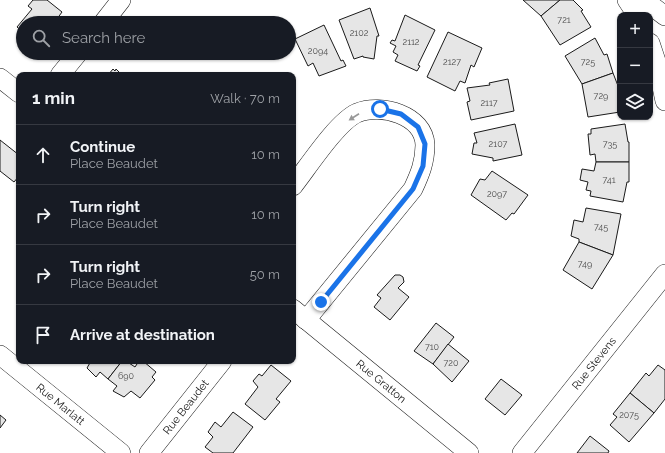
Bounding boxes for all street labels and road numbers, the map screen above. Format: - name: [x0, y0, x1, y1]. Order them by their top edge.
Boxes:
- street label: Rue Stevens: [569, 334, 619, 392]
- street label: Rue Gratton: [354, 357, 409, 405]
- street label: Rue Beaudet: [160, 377, 212, 437]
- street label: Rue Marlatt: [34, 381, 88, 428]

